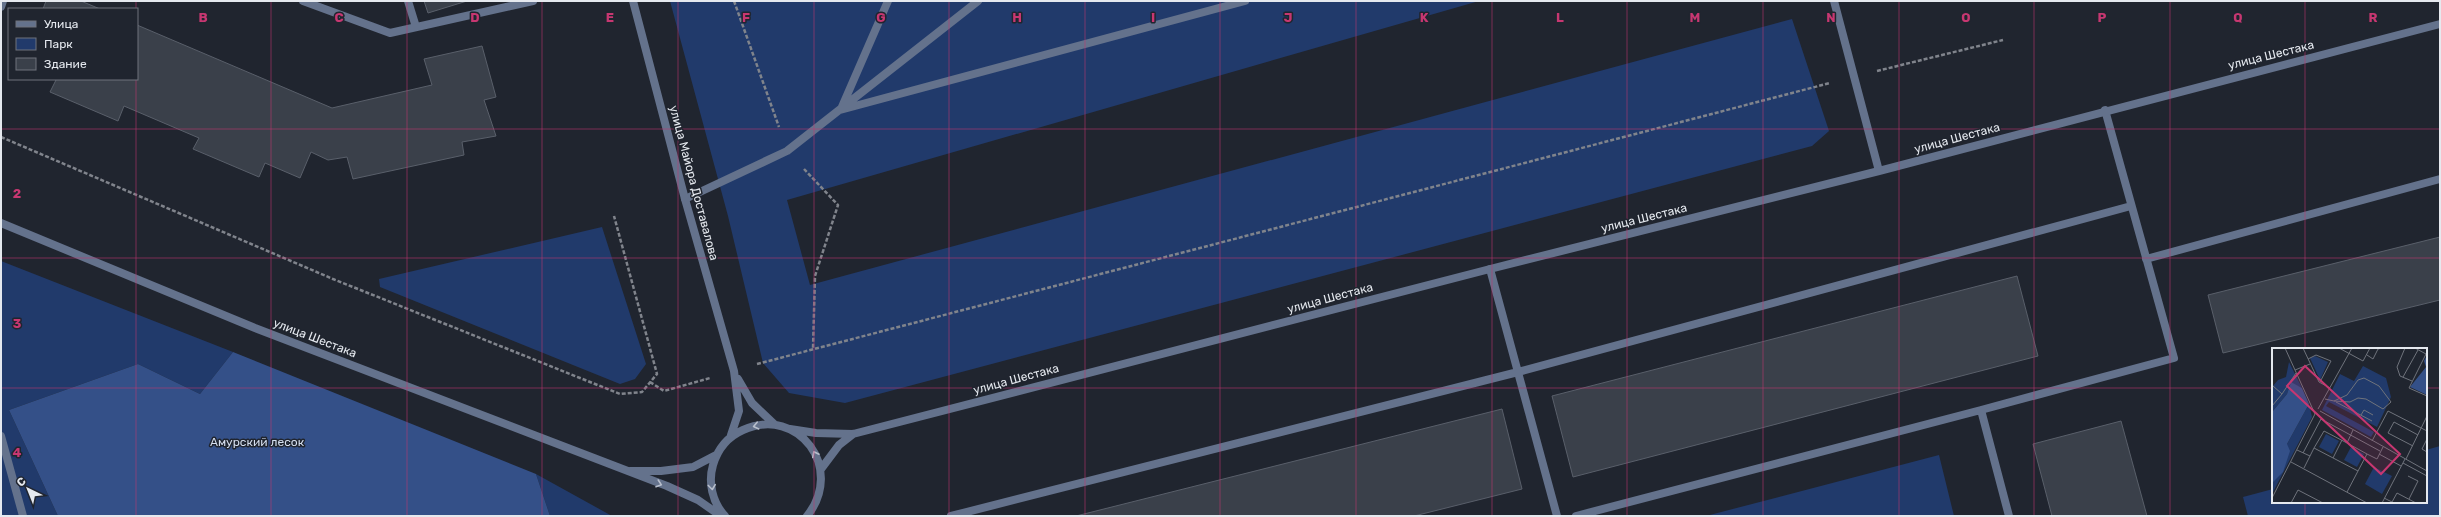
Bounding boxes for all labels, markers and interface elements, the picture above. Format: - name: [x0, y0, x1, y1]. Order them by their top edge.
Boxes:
- legend: [8, 8, 138, 80]
- text: B: [198, 10, 208, 25]
- text: C: [334, 10, 344, 25]
- text: D: [470, 10, 480, 25]
- text: E: [606, 10, 614, 25]
- text: F: [742, 10, 750, 25]
- text: G: [876, 10, 886, 25]
- text: H: [1012, 10, 1022, 25]
- text: I: [1151, 10, 1155, 25]
- text: J: [1284, 10, 1292, 25]
- text: K: [1420, 10, 1429, 25]
- text: L: [1556, 10, 1564, 25]
- text: M: [1690, 10, 1700, 25]
- text: N: [1826, 10, 1836, 25]
- text: O: [1961, 10, 1971, 25]
- text: P: [2098, 10, 2107, 25]
- text: Q: [2233, 10, 2243, 25]
- text: R: [2369, 10, 2378, 25]
- text: Улица: [44, 17, 78, 31]
- text: Парк: [44, 37, 73, 51]
- street label: улица Шестака: [2227, 38, 2315, 72]
- text: Здание: [44, 57, 87, 71]
- street label: улица Майора Доставалова: [667, 104, 721, 262]
- street label: улица Шестака: [1913, 120, 2001, 156]
- text: 2: [13, 186, 21, 201]
- street label: улица Шестака: [1600, 201, 1688, 235]
- street label: улица Шестака: [1286, 280, 1374, 316]
- text: 3: [13, 316, 22, 331]
- street label: улица Шестака: [271, 316, 359, 360]
- inset map: [2272, 348, 2427, 503]
- street label: улица Шестака: [972, 361, 1060, 397]
- one-way arrow: [752, 421, 759, 429]
- park label: Амурский лесок: [210, 435, 305, 449]
- text: 4: [13, 445, 22, 460]
- one-way arrow: [812, 451, 820, 458]
- north arrow: [8, 469, 48, 509]
- text: С: [14, 474, 29, 489]
- one-way arrow: [655, 479, 662, 487]
- one-way arrow: [707, 484, 716, 490]

